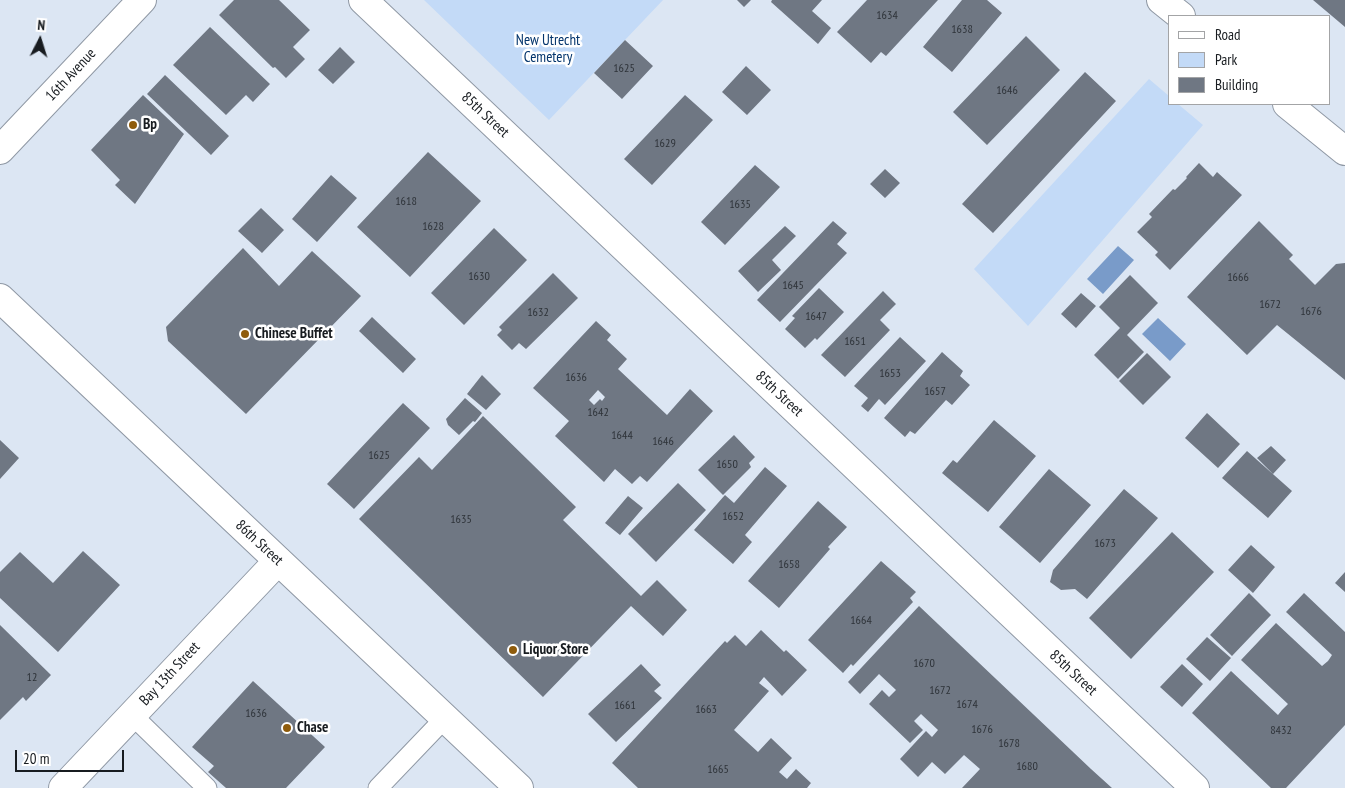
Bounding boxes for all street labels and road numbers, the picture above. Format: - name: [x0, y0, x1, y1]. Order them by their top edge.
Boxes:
- street label: 16th Avenue: [42, 45, 100, 105]
- street label: 85th Street: [457, 88, 513, 142]
- street label: 85th Street: [751, 367, 807, 421]
- street label: 86th Street: [231, 516, 287, 570]
- street label: Bay 13th Street: [136, 638, 204, 710]
- street label: 85th Street: [1045, 646, 1101, 700]

